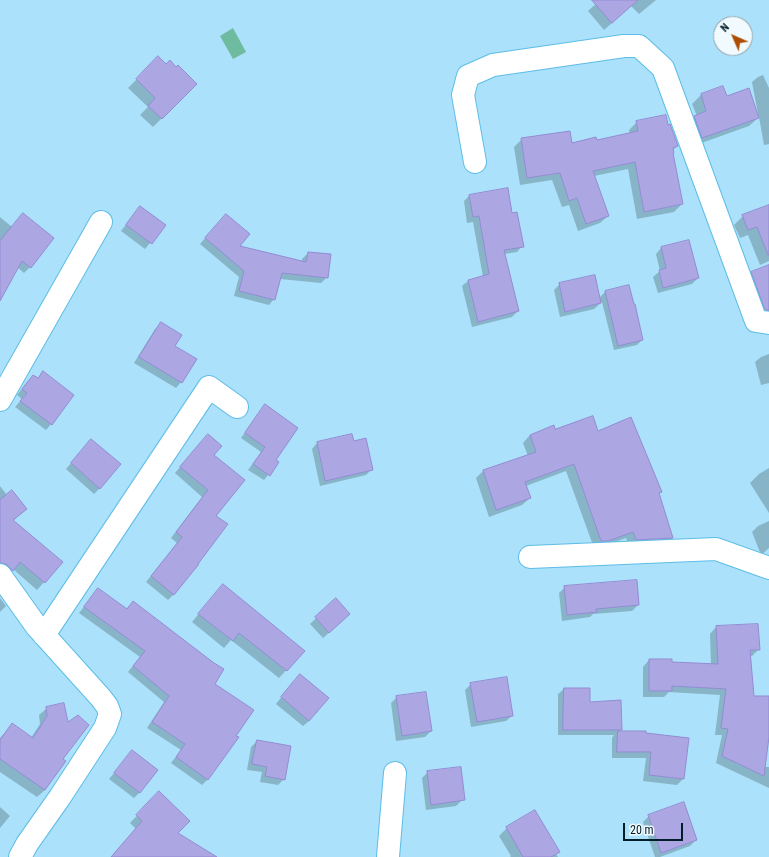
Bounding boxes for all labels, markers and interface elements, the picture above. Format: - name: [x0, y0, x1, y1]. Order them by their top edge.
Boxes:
- north arrow: [713, 16, 753, 56]
- text: N: [718, 21, 732, 35]
- scale bar: [625, 815, 685, 841]
- text: 20 m: [630, 823, 654, 837]

